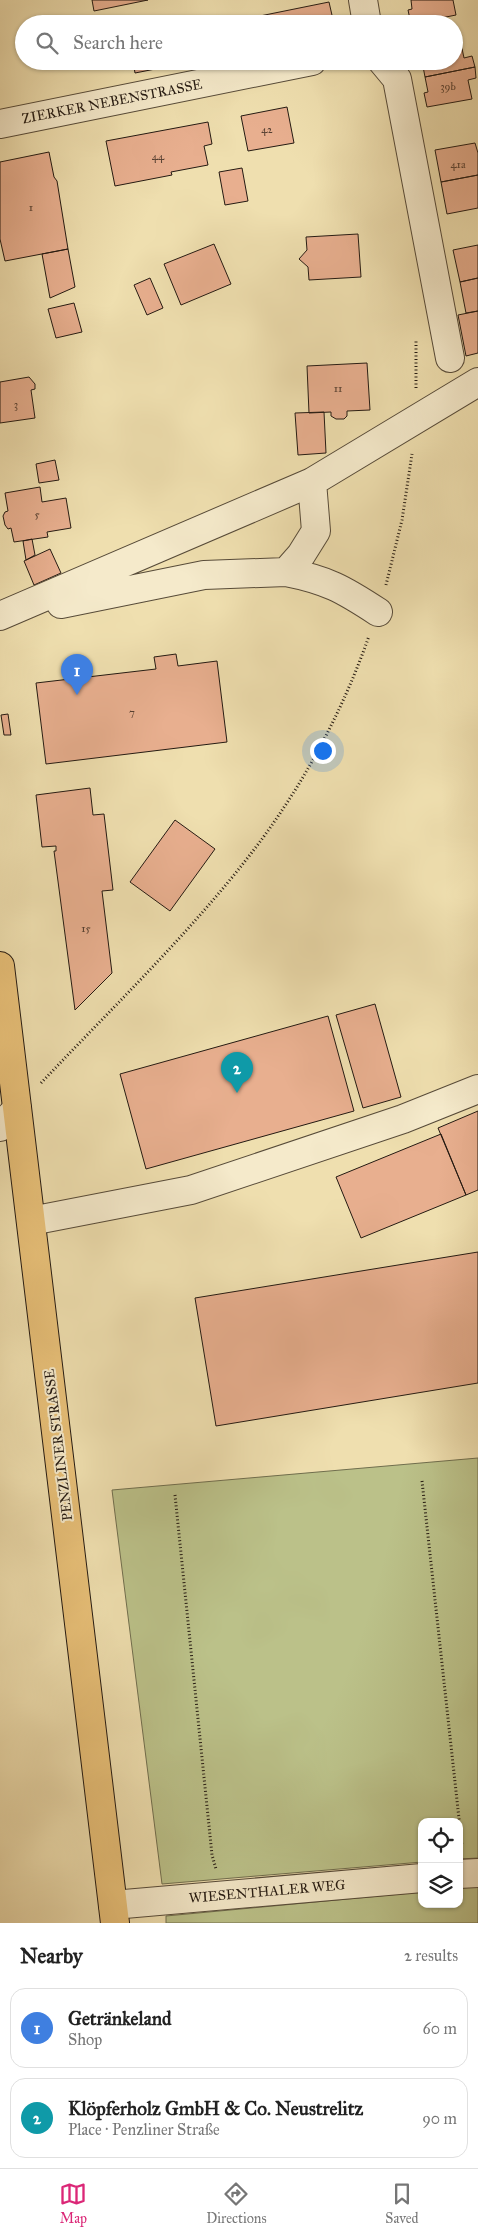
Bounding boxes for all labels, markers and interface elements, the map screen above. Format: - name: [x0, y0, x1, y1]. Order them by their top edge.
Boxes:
- search box: [15, 15, 463, 70]
- icon: search: [33, 29, 61, 57]
- text: Search here: [73, 31, 163, 54]
- street label: ZIERKER NEBENSTRASSE: [20, 76, 204, 127]
- house number: 39b: [440, 80, 456, 93]
- house number: 42: [261, 123, 273, 136]
- house number: 44: [152, 150, 165, 163]
- house number: 41a: [450, 158, 466, 171]
- house number: 1: [29, 201, 33, 214]
- house number: 11: [334, 382, 342, 395]
- house number: 3: [14, 398, 18, 411]
- house number: 5: [34, 508, 40, 521]
- pin: 1: [61, 654, 93, 695]
- house number: 7: [129, 706, 135, 719]
- your location: [310, 738, 336, 764]
- house number: 15: [81, 922, 91, 935]
- pin: 2: [221, 1052, 253, 1093]
- street label: PENZLINER STRASSE: [41, 1368, 76, 1522]
- map controls: [418, 1818, 463, 1908]
- button: locate: [418, 1818, 463, 1863]
- button: layers: [418, 1863, 463, 1908]
- street label: WIESENTHALER WEG: [188, 1876, 346, 1907]
- text: Nearby: [20, 1943, 83, 1969]
- text: 2 results: [404, 1946, 458, 1965]
- text: Getränkeland: [68, 2007, 172, 2030]
- text: 1: [34, 2019, 40, 2038]
- text: 60 m: [423, 2019, 457, 2038]
- text: Shop: [68, 2030, 102, 2049]
- text: Klöpferholz GmbH & Co. Neustrelitz: [68, 2097, 363, 2120]
- text: 2: [33, 2109, 41, 2128]
- text: 90 m: [422, 2109, 457, 2128]
- text: Place · Penzliner Straße: [68, 2120, 220, 2139]
- tab: Map: [59, 2180, 87, 2227]
- tab: Directions: [206, 2180, 267, 2227]
- tab: Saved: [385, 2180, 419, 2227]

